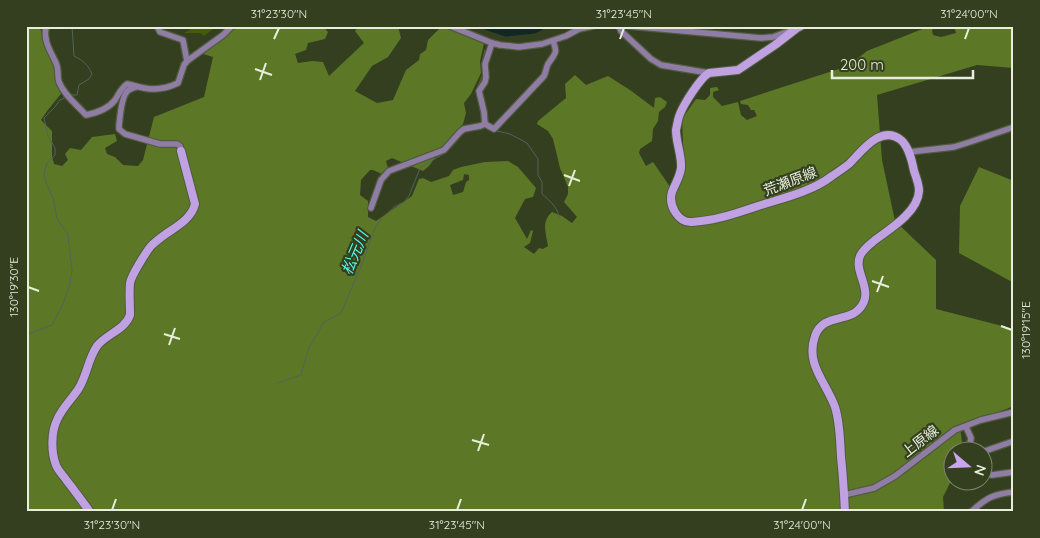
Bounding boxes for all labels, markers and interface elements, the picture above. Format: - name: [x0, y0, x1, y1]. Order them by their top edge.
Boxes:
- text: 31°23'30"N: [251, 6, 307, 21]
- text: 31°23'45"N: [596, 6, 652, 21]
- text: 31°24'00"N: [940, 6, 998, 21]
- scale bar: [832, 48, 974, 80]
- text: 200 m: [840, 55, 884, 74]
- street label: 荒瀬原線: [761, 163, 819, 199]
- water label: 松元川: [337, 227, 373, 277]
- text: 130°19'30"E: [6, 257, 21, 317]
- text: 130°19'15"E: [1018, 301, 1033, 359]
- street label: 上原線: [898, 421, 942, 461]
- north arrow: [942, 440, 992, 490]
- text: N: [970, 462, 990, 478]
- text: 31°23'30"N: [84, 517, 140, 532]
- text: 31°23'45"N: [429, 517, 485, 532]
- text: 31°24'00"N: [773, 517, 831, 532]

